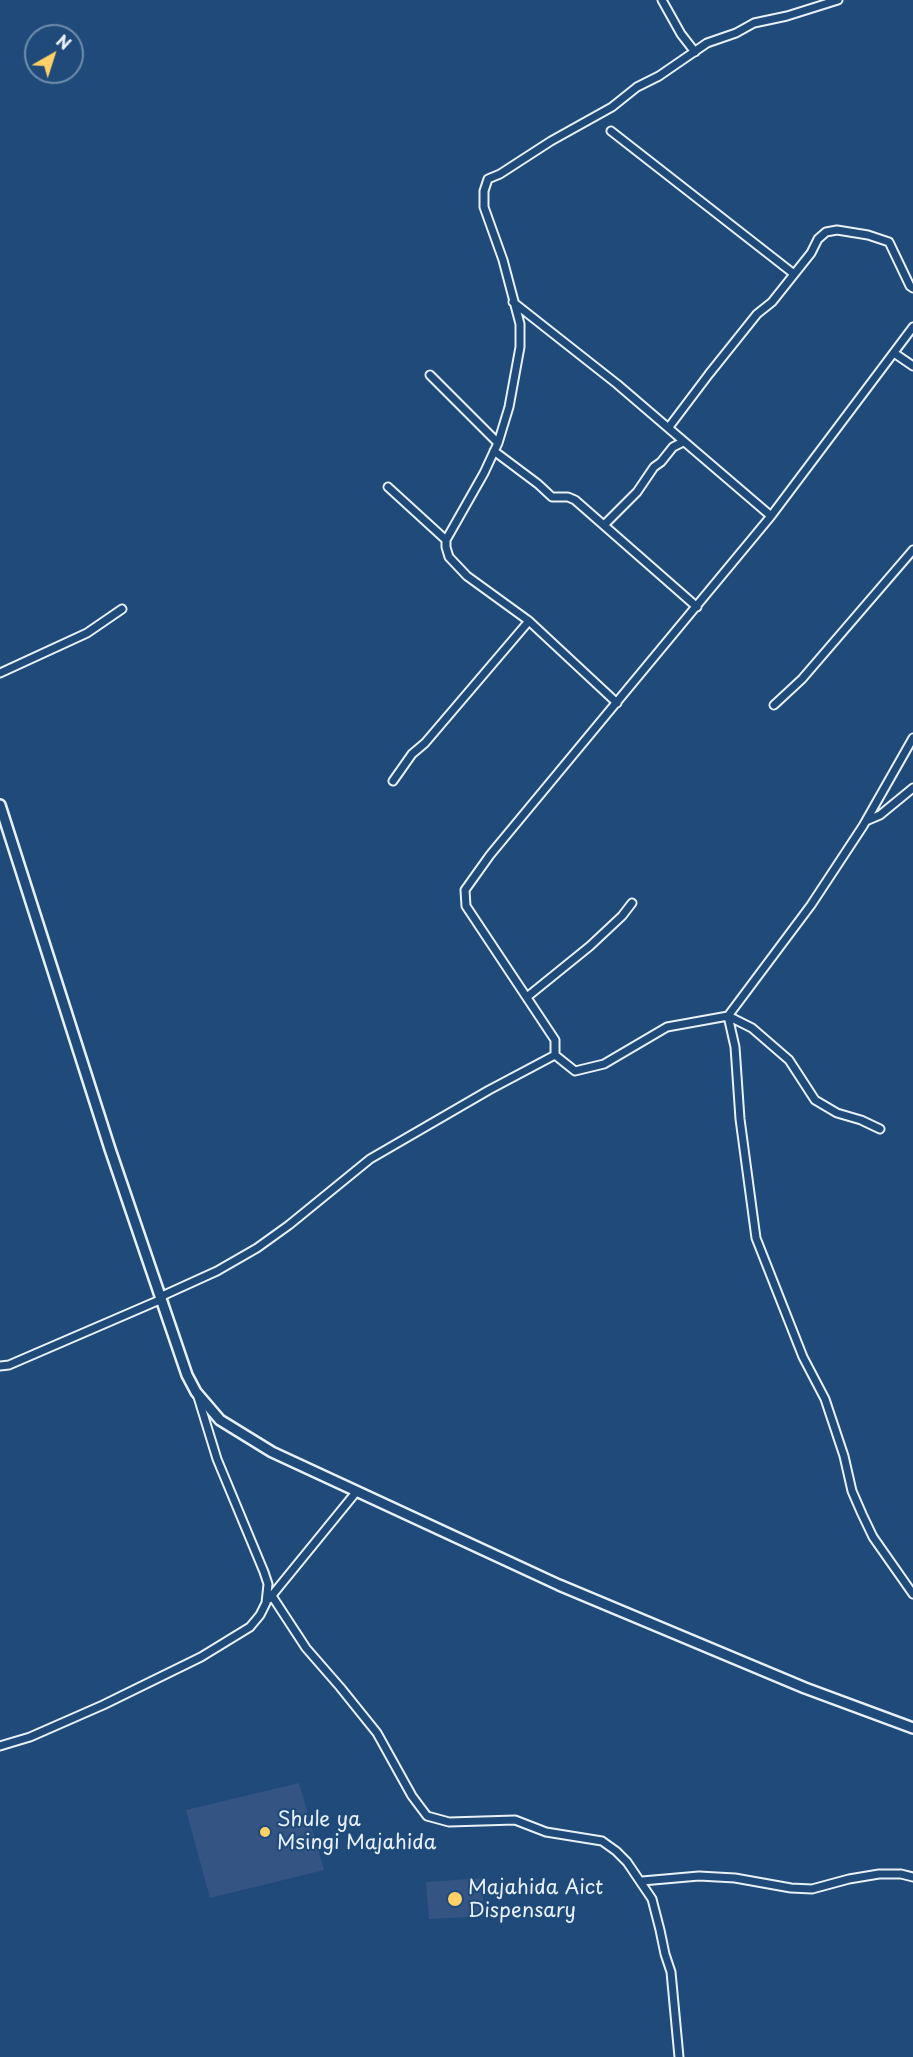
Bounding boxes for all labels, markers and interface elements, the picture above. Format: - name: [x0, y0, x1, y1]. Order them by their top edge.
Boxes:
- north arrow: [24, 24, 84, 84]
- text: N: [52, 28, 77, 55]
- place label: Shule ya Msingi Majahida: [277, 1808, 436, 1855]
- marker: Shule ya Msingi Majahida: [258, 1825, 272, 1839]
- place label: Majahida Aict Dispensary: [468, 1876, 603, 1923]
- marker: Majahida Aict Dispensary: [446, 1890, 464, 1908]

